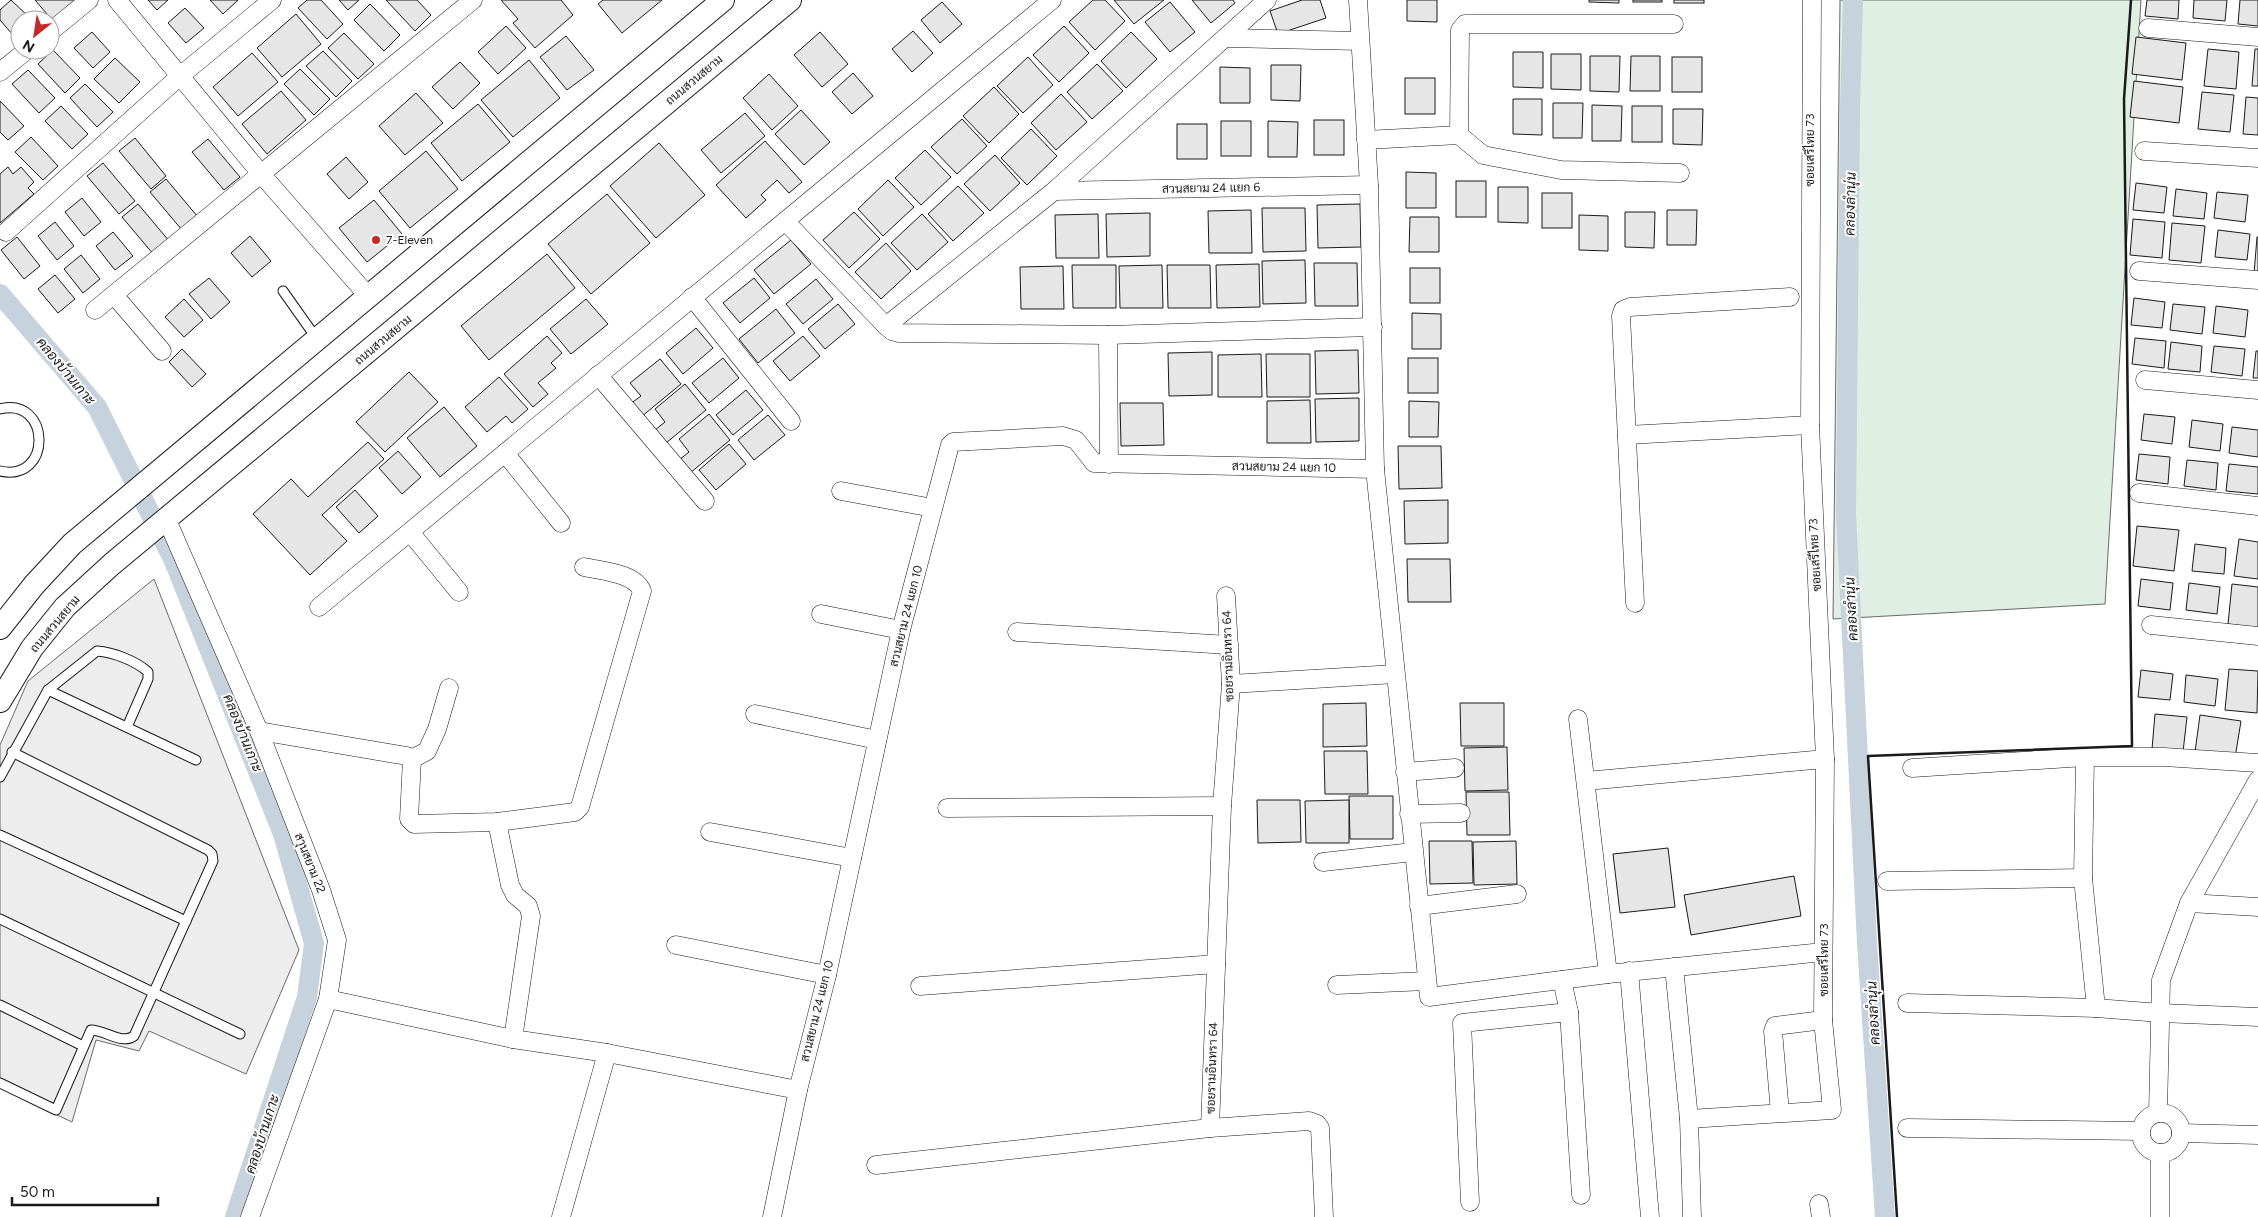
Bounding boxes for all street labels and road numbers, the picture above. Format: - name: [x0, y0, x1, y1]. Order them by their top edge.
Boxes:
- street label: ถนนสวนสยาม: [663, 52, 725, 108]
- street label: ซอยเสรีไทย 73: [1802, 113, 1817, 187]
- street label: สวนสยาม 24 แยก 6: [1162, 180, 1260, 196]
- street label: ถนนสวนสยาม: [352, 312, 414, 368]
- street label: สวนสยาม 24 แยก 10: [1232, 459, 1337, 475]
- street label: ซอยเสรีไทย 73: [1805, 518, 1824, 592]
- street label: สวนสยาม 24 แยก 10: [887, 563, 925, 668]
- street label: ถนนสวนสยาม: [27, 593, 83, 655]
- street label: ซอยรามอินทรา 64: [1219, 609, 1237, 702]
- street label: สาุนสยาม 22: [290, 831, 328, 896]
- street label: ซอยเสรีไทย 73: [1816, 923, 1831, 997]
- street label: สวนสยาม 24 แยก 10: [798, 958, 836, 1063]
- street label: ซอยรามอินทรา 64: [1203, 1021, 1221, 1114]

